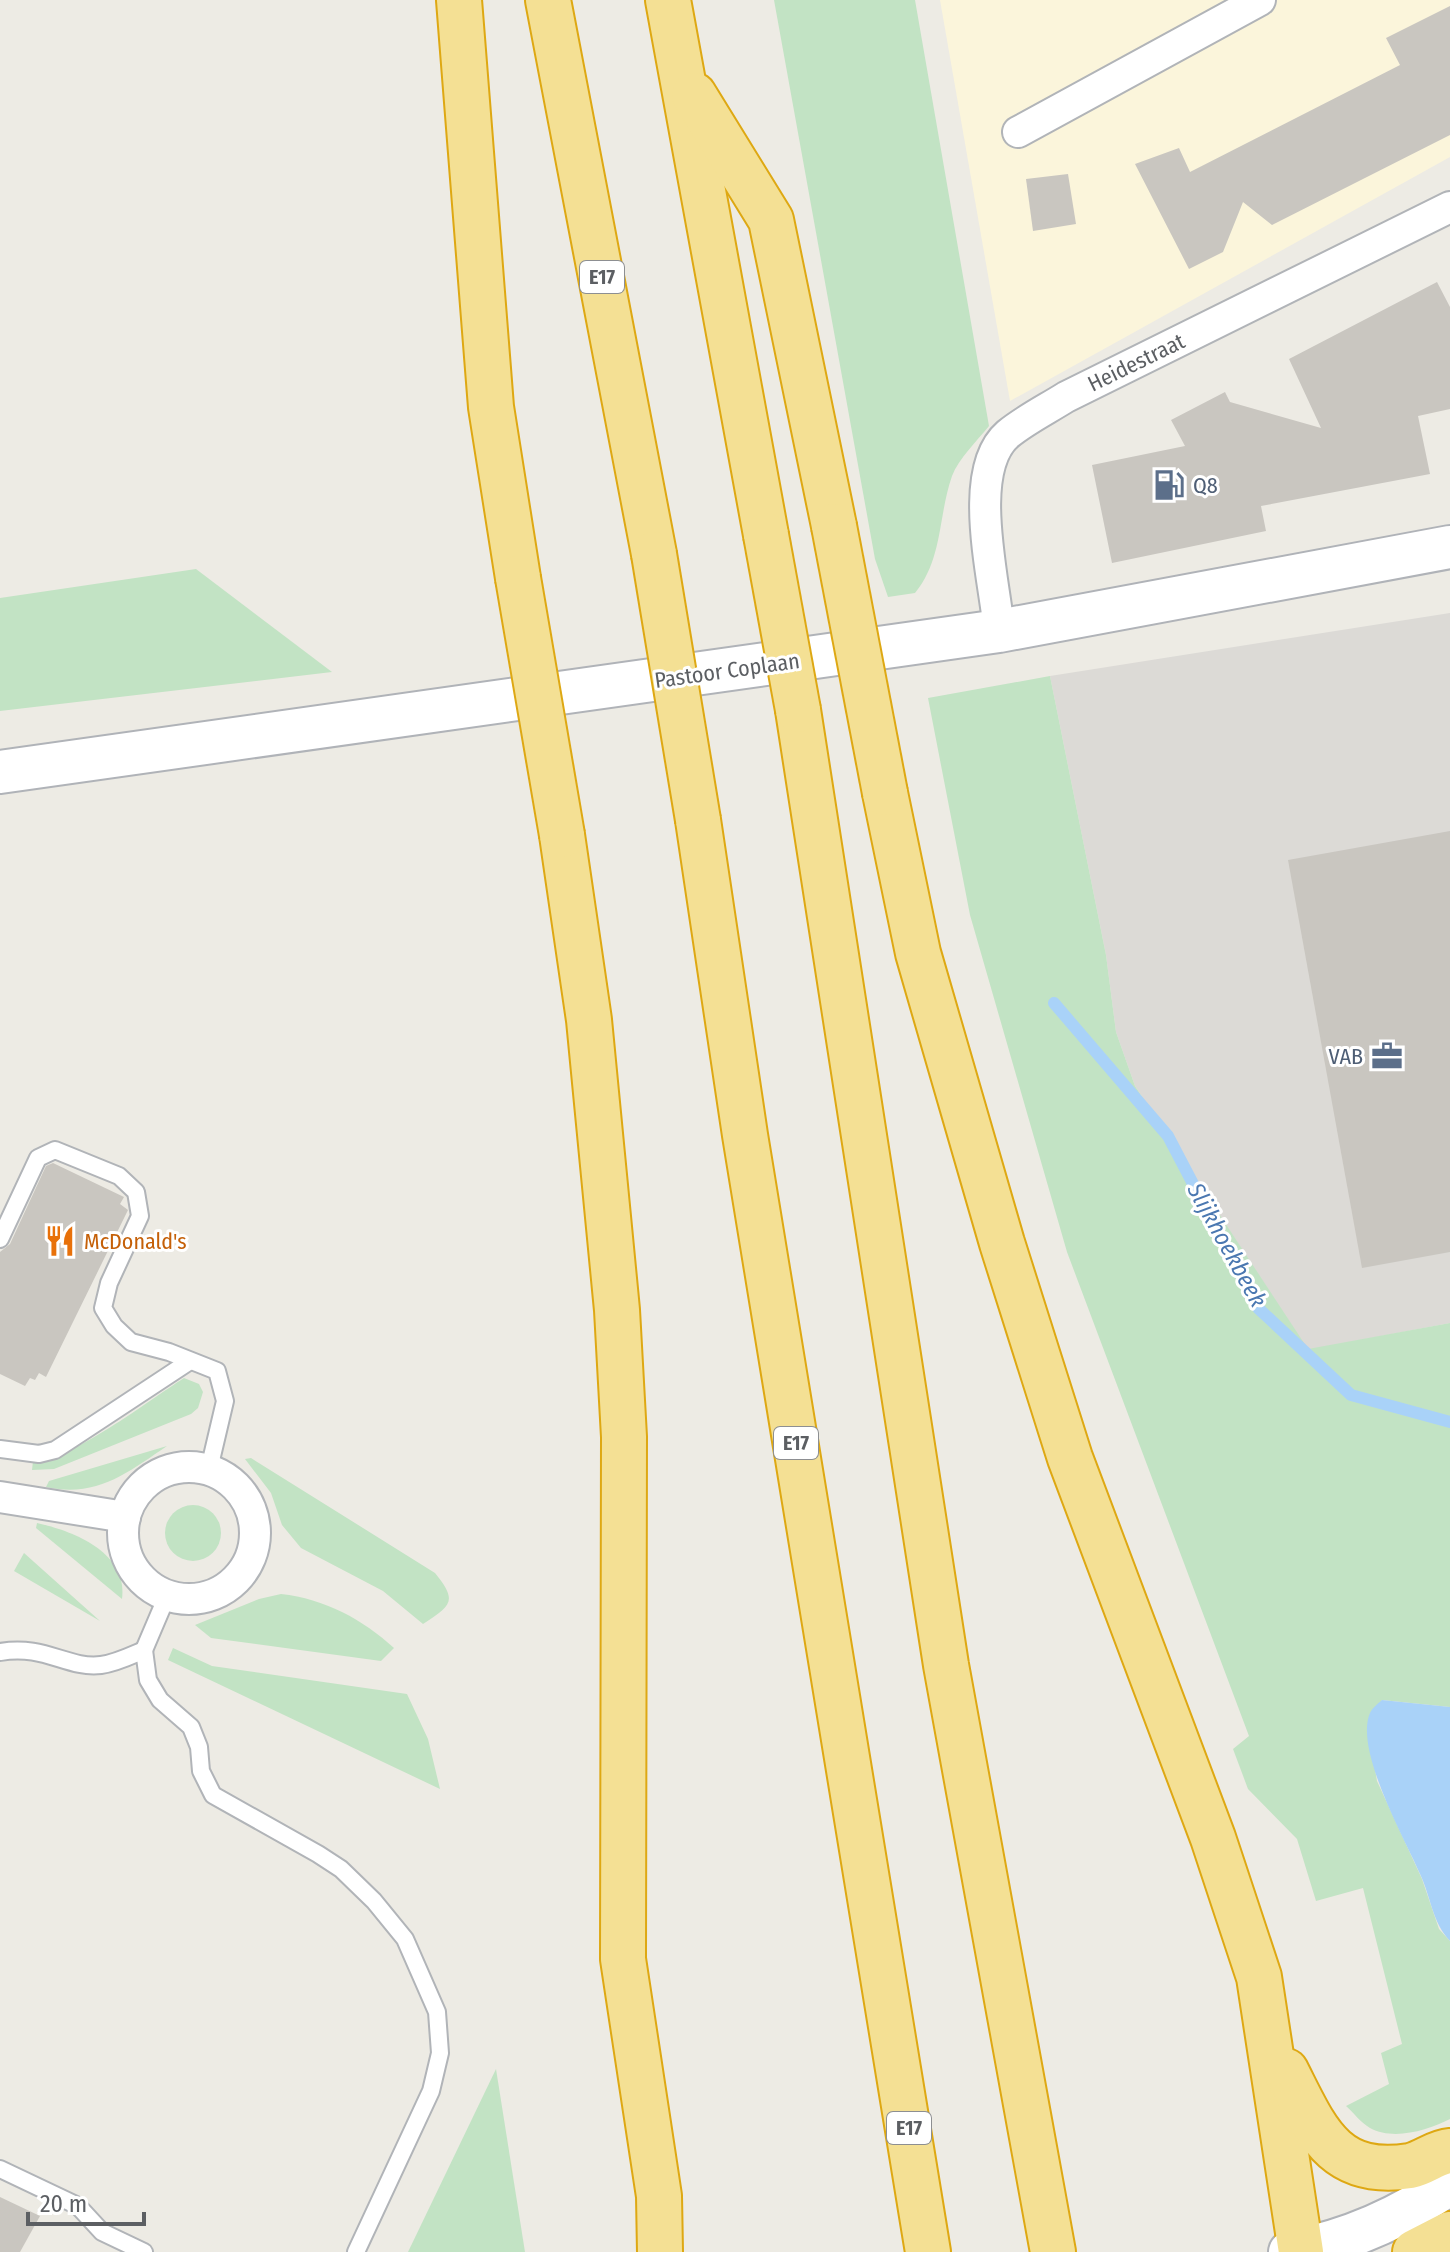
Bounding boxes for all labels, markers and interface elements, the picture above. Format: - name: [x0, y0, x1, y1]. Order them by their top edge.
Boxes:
- road number: E17: [580, 261, 624, 293]
- street label: Heidestraat: [1083, 327, 1190, 398]
- fuel station icon: Q8: [1152, 468, 1186, 502]
- place label: Q8: [1193, 472, 1218, 499]
- street label: Pastoor Coplaan: [653, 647, 801, 694]
- office icon: VAB: [1370, 1039, 1404, 1073]
- place label: VAB: [1329, 1043, 1363, 1070]
- water label: Slijkhoekbeek: [1181, 1177, 1273, 1312]
- restaurant icon: McDonald's: [43, 1224, 77, 1258]
- place label: McDonald's: [84, 1228, 187, 1255]
- road number: E17: [774, 1427, 818, 1459]
- road number: E17: [887, 2112, 931, 2144]
- scale bar: [28, 2176, 144, 2226]
- text: 20 m: [40, 2190, 87, 2218]

